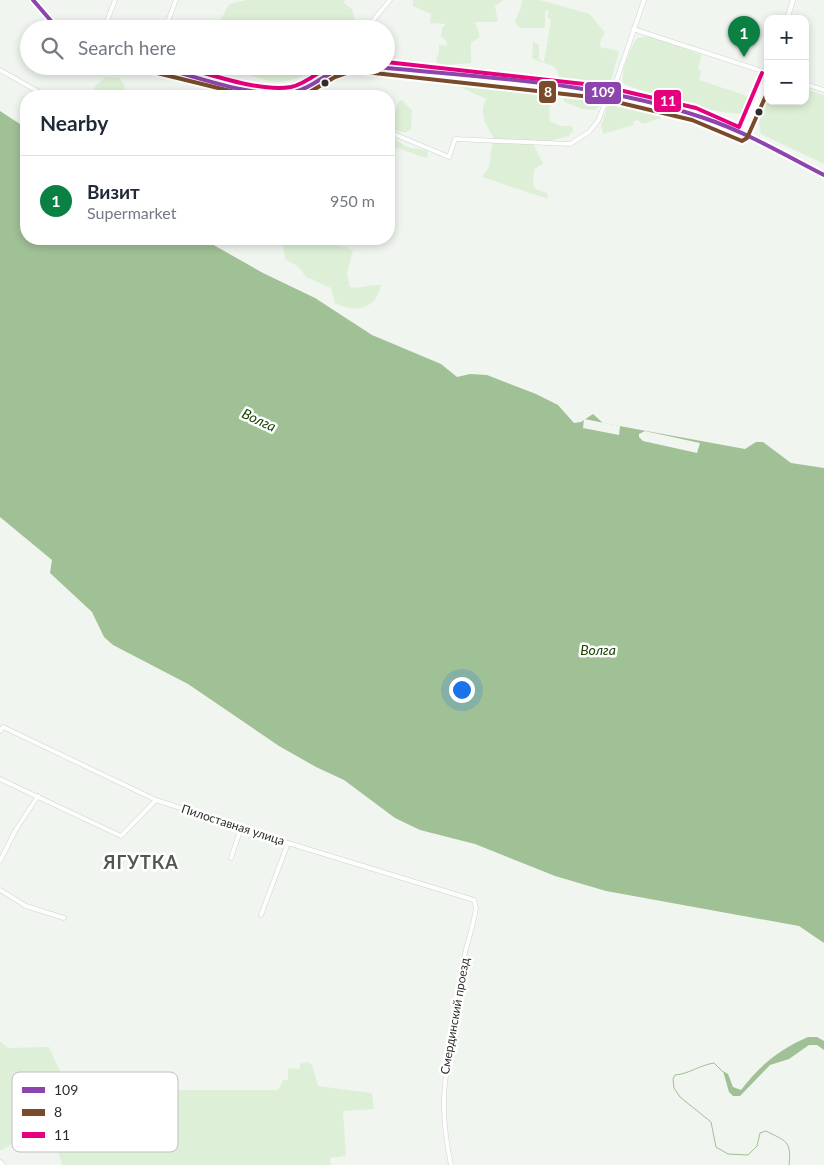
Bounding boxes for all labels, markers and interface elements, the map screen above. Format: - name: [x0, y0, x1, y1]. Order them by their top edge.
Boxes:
- map controls: [764, 15, 809, 105]
- button: +: [764, 15, 809, 60]
- pin: 1: [728, 16, 760, 57]
- search box: [20, 20, 395, 75]
- icon: search: [38, 34, 66, 62]
- text: Search here: [78, 36, 176, 59]
- button: −: [764, 60, 809, 105]
- unlabelled marker: [320, 78, 330, 88]
- line badge: 8: [538, 80, 557, 104]
- line badge: 109: [584, 81, 622, 105]
- text: 8: [544, 83, 552, 100]
- text: 109: [591, 83, 615, 100]
- line badge: 11: [653, 89, 682, 113]
- text: 11: [660, 92, 676, 109]
- unlabelled marker: [754, 107, 764, 117]
- text: Nearby: [40, 110, 108, 135]
- text: Визит: [87, 180, 140, 203]
- text: 1: [51, 191, 61, 210]
- text: 950 m: [330, 191, 375, 210]
- text: Supermarket: [87, 203, 176, 222]
- water label: Волга: [239, 404, 279, 435]
- water label: Волга: [580, 641, 616, 658]
- your location: [449, 677, 475, 703]
- street label: Пилоставная улица: [180, 801, 287, 848]
- district label: ЯГУТКА: [102, 851, 179, 873]
- street label: Смердинский проезд: [437, 956, 472, 1076]
- legend: [12, 1072, 178, 1152]
- text: 109: [54, 1081, 78, 1098]
- text: 8: [54, 1103, 62, 1120]
- text: 11: [54, 1126, 70, 1143]

